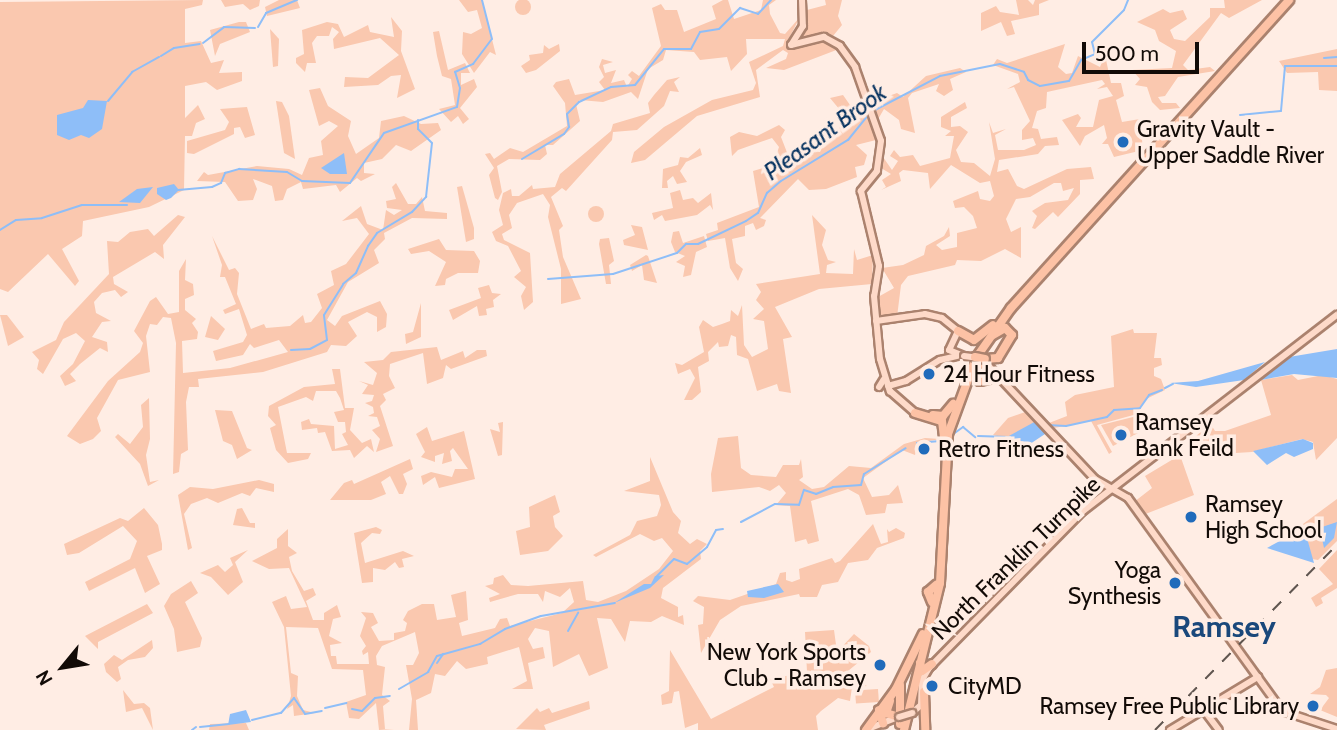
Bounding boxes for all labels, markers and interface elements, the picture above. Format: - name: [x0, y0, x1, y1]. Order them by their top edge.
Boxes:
- scale bar: [1085, 28, 1202, 72]
- text: 500 m: [1095, 41, 1159, 66]
- water label: Pleasant Brook: [758, 78, 892, 186]
- place label: Gravity Vault - Upper Saddle River: [1137, 115, 1324, 169]
- marker: Gravity Vault - Upper Saddle River: [1115, 134, 1131, 150]
- place label: 24 Hour Fitness: [943, 360, 1095, 388]
- marker: 24 Hour Fitness: [921, 366, 937, 382]
- place label: Ramsey Bank Feild: [1135, 408, 1234, 462]
- marker: Ramsey Bank Feild: [1113, 427, 1129, 443]
- place label: Retro Fitness: [938, 435, 1064, 463]
- marker: Retro Fitness: [916, 441, 932, 457]
- street label: North Franklin Turnpike: [926, 470, 1106, 646]
- place label: Ramsey High School: [1205, 490, 1322, 544]
- marker: Ramsey High School: [1183, 509, 1199, 525]
- place label: Yoga Synthesis: [1068, 556, 1161, 610]
- marker: Yoga Synthesis: [1167, 575, 1183, 591]
- district label: Ramsey: [1172, 609, 1276, 645]
- north arrow: [28, 632, 98, 702]
- place label: New York Sports Club - Ramsey: [707, 638, 866, 692]
- marker: New York Sports Club - Ramsey: [872, 657, 888, 673]
- text: N: [31, 666, 58, 689]
- place label: CityMD: [948, 672, 1022, 700]
- marker: CityMD: [922, 676, 942, 696]
- place label: Ramsey Free Public Library: [1039, 692, 1299, 720]
- marker: Ramsey Free Public Library: [1305, 698, 1321, 714]

